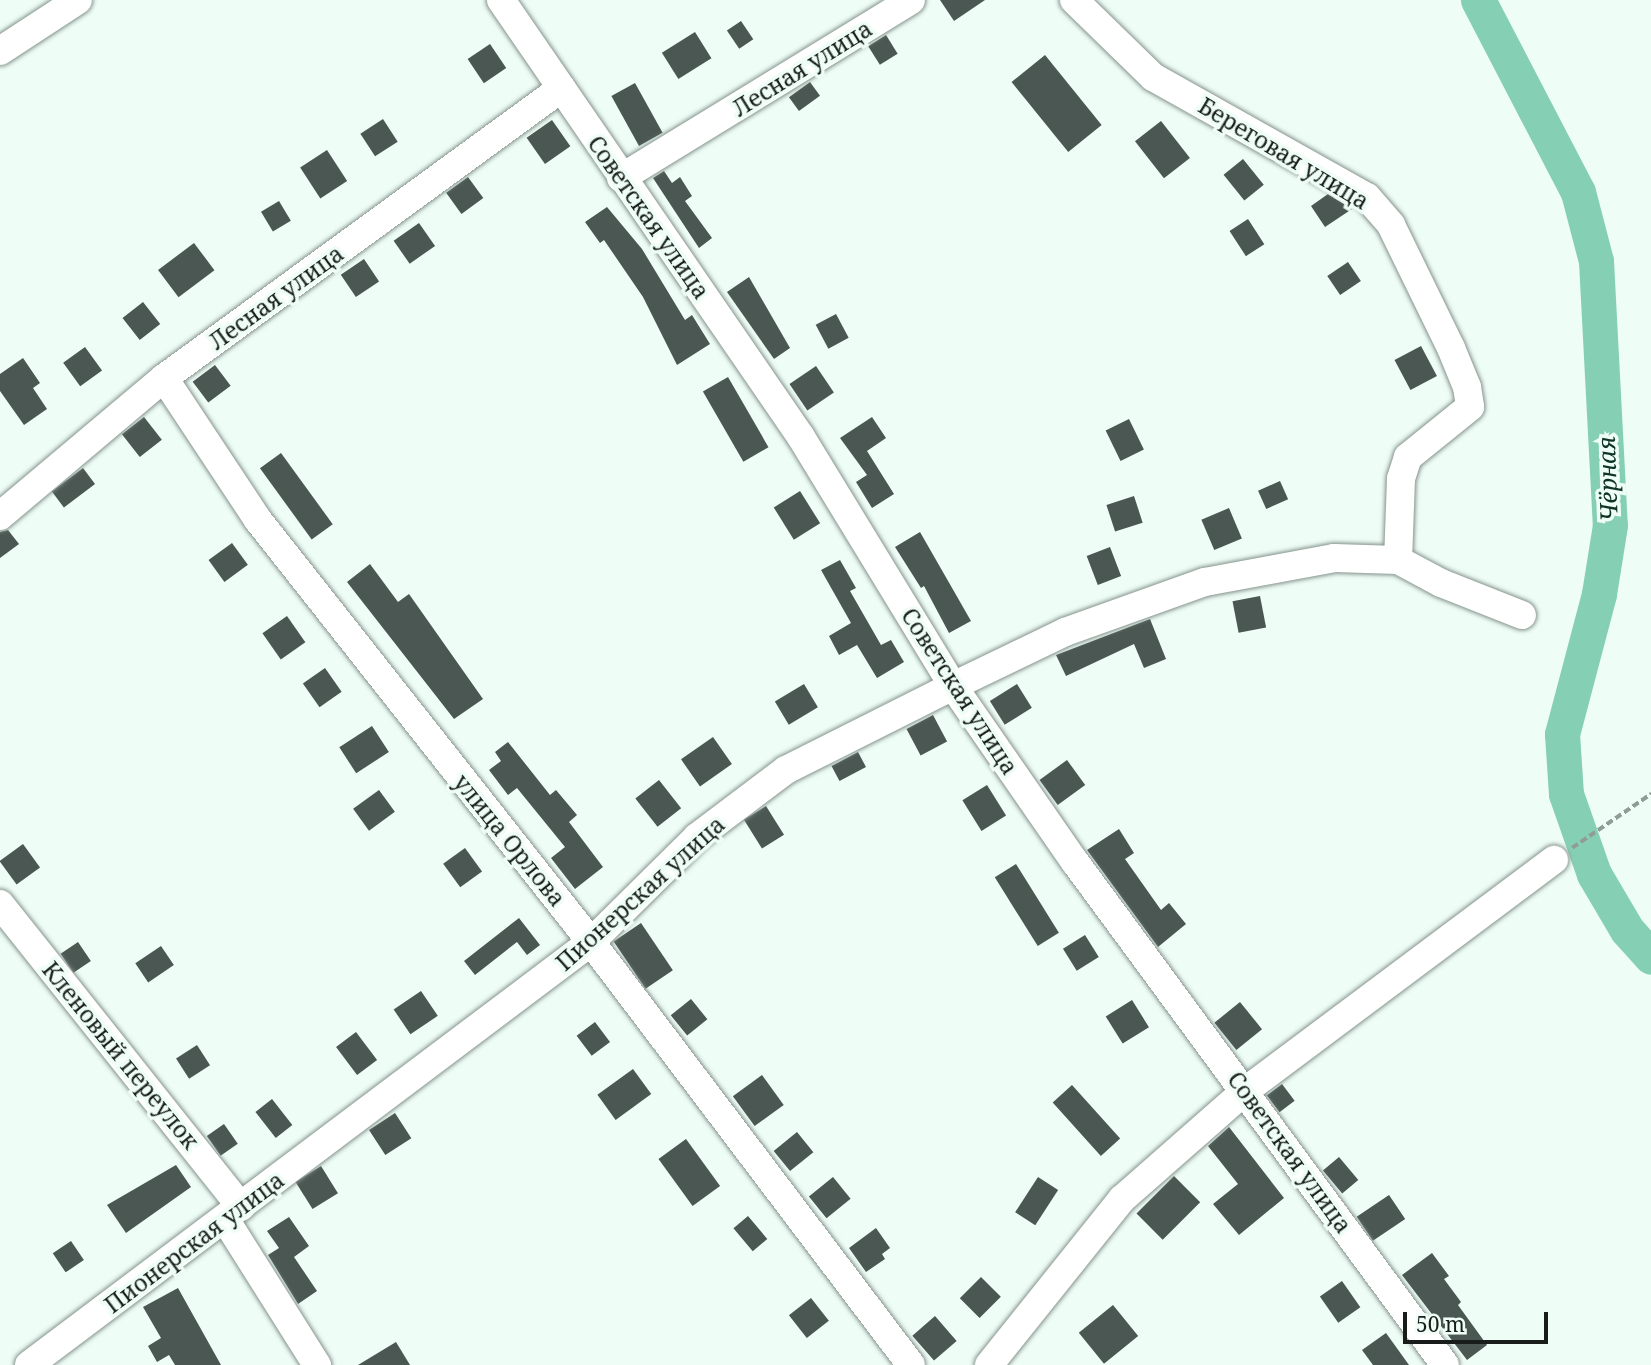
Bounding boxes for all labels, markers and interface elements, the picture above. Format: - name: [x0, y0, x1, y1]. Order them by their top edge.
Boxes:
- street label: Лесная улица: [727, 14, 877, 122]
- street label: Береговая улица: [1194, 91, 1374, 215]
- street label: Советская улица: [582, 130, 716, 304]
- street label: Лесная улица: [204, 239, 348, 355]
- water label: Чёрная: [1591, 436, 1623, 522]
- street label: Советская улица: [896, 603, 1024, 779]
- street label: улица Орлова: [448, 768, 572, 912]
- street label: Пионерская улица: [550, 810, 730, 976]
- street label: Кленовый переулок: [37, 956, 205, 1154]
- street label: Советская улица: [1222, 1066, 1358, 1238]
- street label: Пионерская улица: [99, 1166, 289, 1318]
- scale bar: [1406, 1298, 1551, 1342]
- text: 50 m: [1416, 1310, 1465, 1338]

